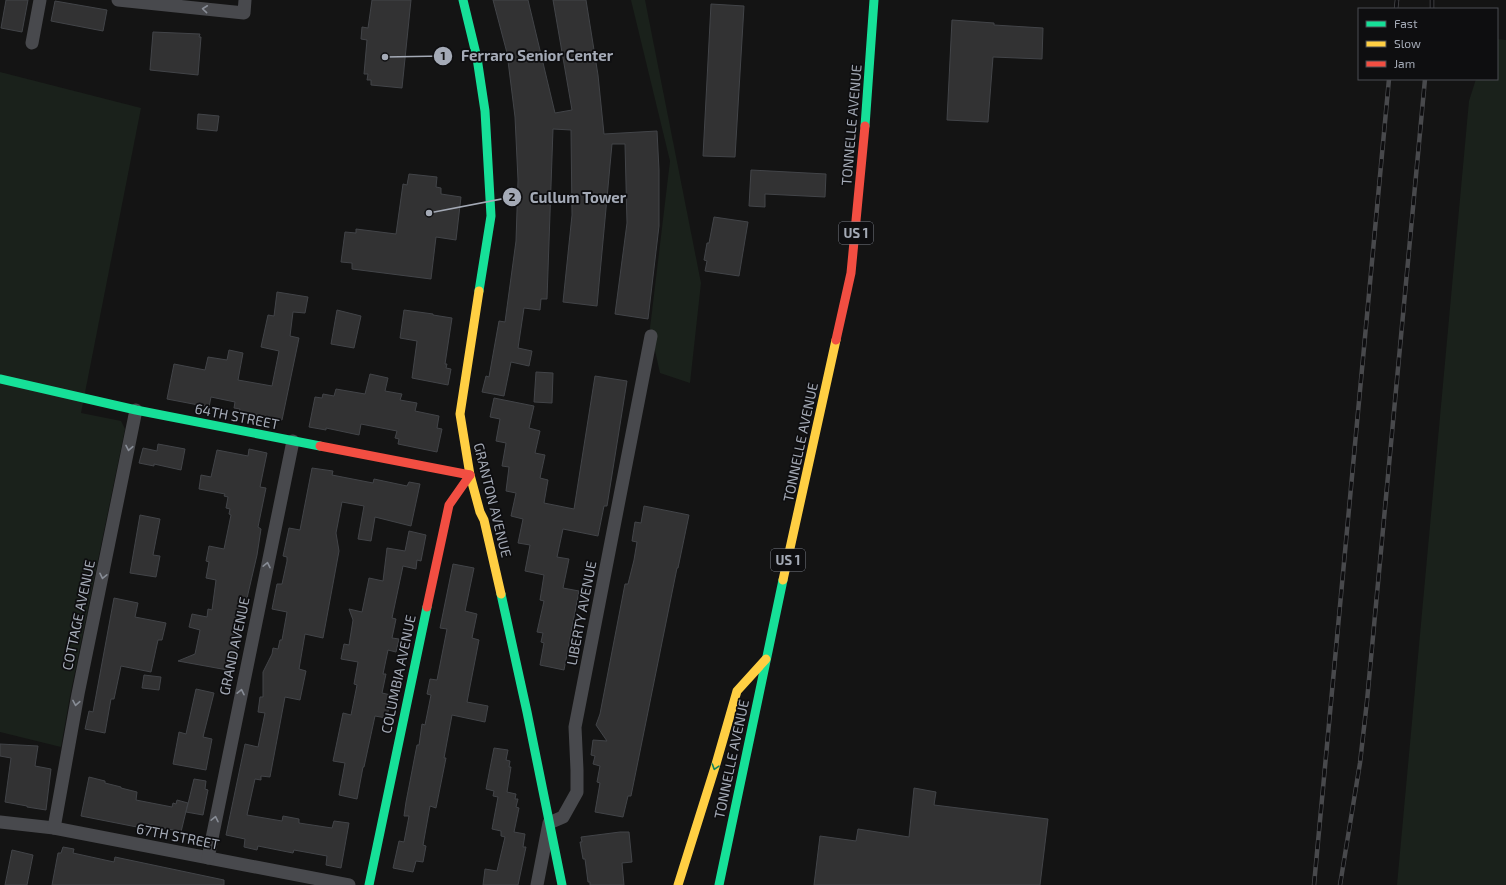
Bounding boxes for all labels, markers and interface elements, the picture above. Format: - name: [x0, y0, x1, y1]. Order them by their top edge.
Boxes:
- one-way arrow: [202, 5, 209, 14]
- legend: [1358, 8, 1498, 80]
- text: Fast: [1394, 16, 1418, 30]
- text: Slow: [1394, 36, 1421, 50]
- callout: Ferraro Senior Center: [433, 42, 621, 69]
- text: Ferraro Senior Center: [461, 46, 614, 64]
- text: 1: [440, 48, 446, 62]
- text: Jam: [1394, 56, 1415, 70]
- street label: TONNELLE AVENUE: [837, 64, 865, 186]
- callout: Cullum Tower: [502, 184, 635, 211]
- text: Cullum Tower: [530, 188, 627, 206]
- text: 2: [509, 189, 516, 203]
- road number: US 1: [839, 222, 873, 244]
- street label: TONNELLE AVENUE: [779, 381, 821, 503]
- street label: 64TH STREET: [193, 399, 281, 433]
- street label: GRANTON AVENUE: [471, 441, 516, 559]
- one-way arrow: [125, 445, 133, 451]
- road number: US 1: [771, 549, 805, 571]
- street label: COTTAGE AVENUE: [58, 558, 98, 672]
- street label: LIBERTY AVENUE: [563, 559, 599, 667]
- one-way arrow: [263, 562, 271, 568]
- one-way arrow: [99, 572, 108, 579]
- street label: GRAND AVENUE: [215, 595, 253, 697]
- street label: COLUMBIA AVENUE: [377, 613, 419, 735]
- one-way arrow: [237, 689, 245, 695]
- street label: TONNELLE AVENUE: [710, 698, 752, 820]
- one-way arrow: [72, 700, 81, 706]
- one-way arrow: [711, 764, 720, 771]
- one-way arrow: [211, 816, 219, 823]
- street label: 67TH STREET: [135, 820, 221, 852]

